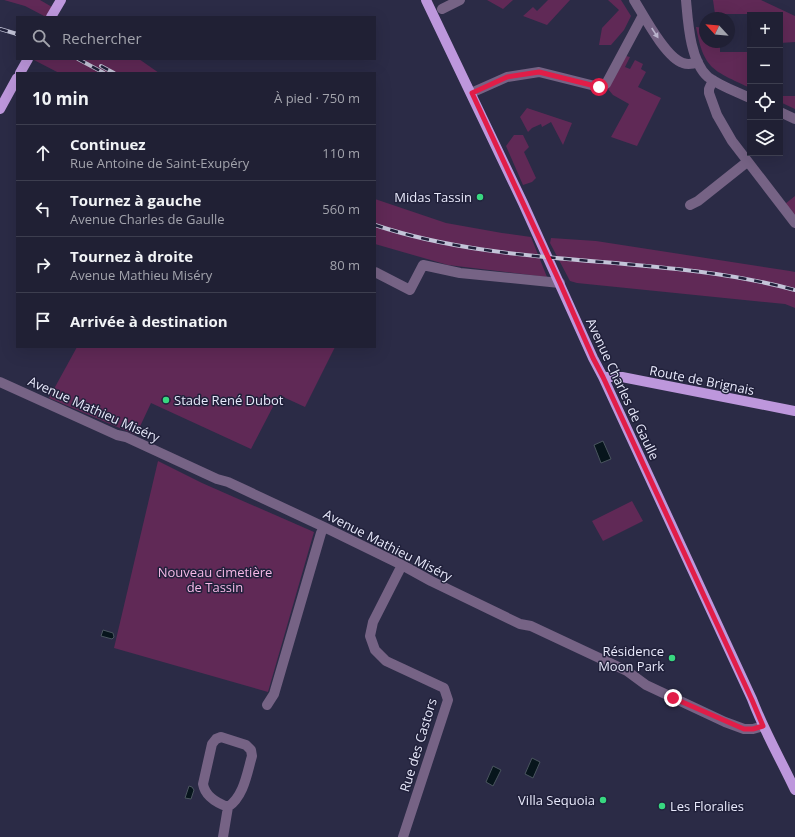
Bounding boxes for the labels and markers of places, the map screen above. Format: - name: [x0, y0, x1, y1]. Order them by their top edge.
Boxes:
- place label: Midas Tassin: [394, 188, 472, 206]
- marker: Midas Tassin: [475, 192, 485, 202]
- place label: Stade René Dubot: [174, 391, 284, 409]
- marker: Stade René Dubot: [161, 395, 171, 405]
- place label: Résidence Moon Park: [598, 642, 664, 675]
- marker: Résidence Moon Park: [667, 653, 677, 663]
- place label: Villa Sequoia: [518, 791, 595, 809]
- marker: Villa Sequoia: [598, 795, 608, 805]
- place label: Les Floralies: [670, 797, 744, 815]
- marker: Les Floralies: [657, 801, 667, 811]

